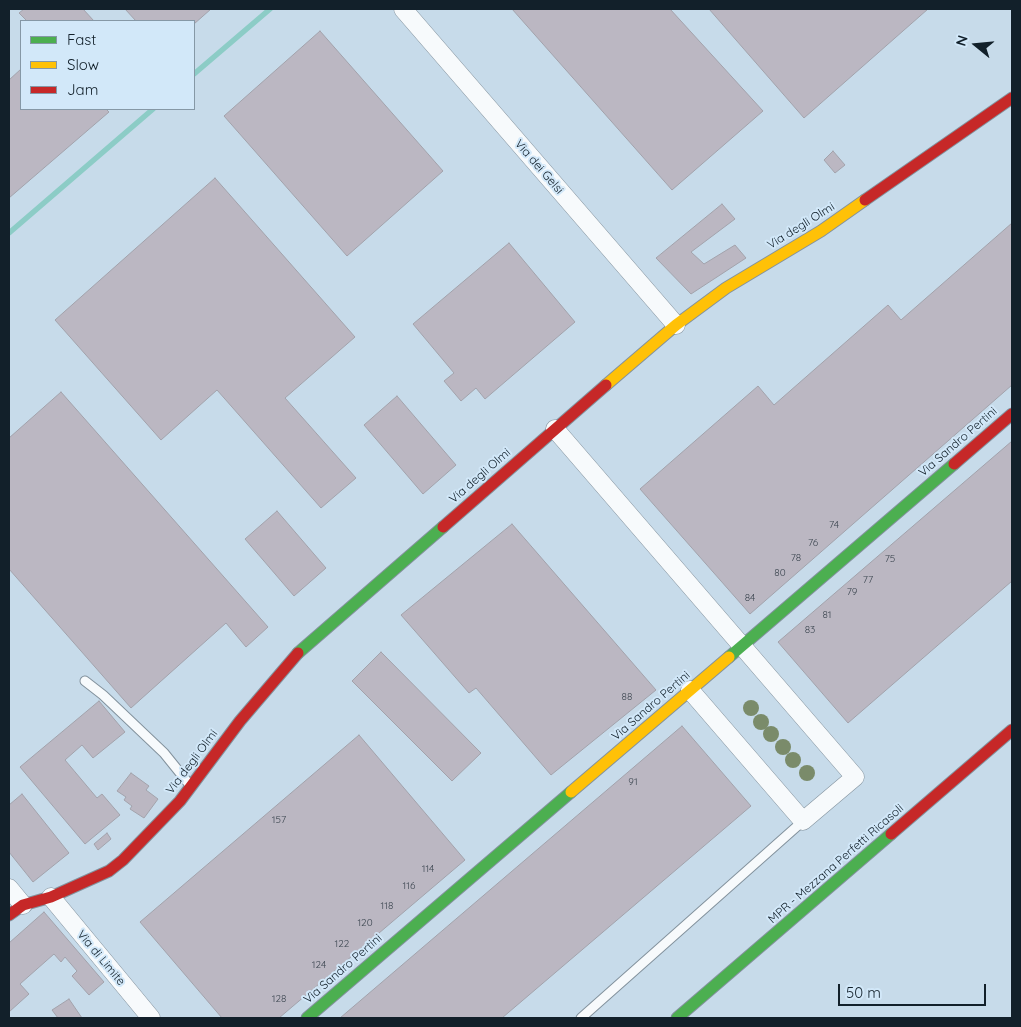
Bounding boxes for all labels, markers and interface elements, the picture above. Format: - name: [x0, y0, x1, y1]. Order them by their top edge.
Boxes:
- legend: [20, 20, 195, 110]
- north arrow: [951, 20, 1001, 70]
- text: Fast: [67, 30, 96, 49]
- text: N: [952, 33, 972, 48]
- text: Slow: [67, 55, 99, 74]
- text: Jam: [67, 80, 98, 99]
- street label: Via dei Gelsi: [512, 137, 566, 197]
- street label: Via degli Olmi: [765, 200, 837, 252]
- street label: Via Sandro Pertini: [916, 404, 1000, 480]
- street label: Via degli Olmi: [446, 445, 514, 507]
- house number: 74: [829, 519, 839, 531]
- house number: 76: [808, 537, 818, 549]
- house number: 78: [791, 552, 801, 564]
- house number: 75: [885, 553, 895, 565]
- house number: 80: [774, 567, 786, 579]
- house number: 77: [863, 574, 873, 586]
- house number: 79: [847, 586, 857, 598]
- house number: 84: [745, 592, 755, 604]
- house number: 81: [822, 609, 832, 621]
- house number: 83: [805, 624, 815, 636]
- street label: Via Sandro Pertini: [609, 668, 693, 744]
- house number: 88: [622, 691, 632, 703]
- street label: Via degli Olmi: [163, 727, 221, 797]
- house number: 91: [628, 776, 638, 788]
- street label: MPR - Mezzana Perfetti Ricasoli: [765, 801, 907, 927]
- house number: 157: [272, 814, 286, 826]
- house number: 114: [422, 863, 434, 875]
- house number: 116: [403, 880, 415, 892]
- house number: 118: [381, 900, 393, 912]
- house number: 120: [357, 917, 373, 929]
- street label: Via di Limite: [74, 928, 128, 988]
- street label: Via Sandro Pertini: [301, 931, 385, 1007]
- house number: 122: [335, 938, 349, 950]
- house number: 124: [312, 959, 326, 971]
- scale bar: [841, 974, 988, 1006]
- text: 50 m: [846, 983, 881, 1002]
- house number: 128: [272, 993, 286, 1005]

